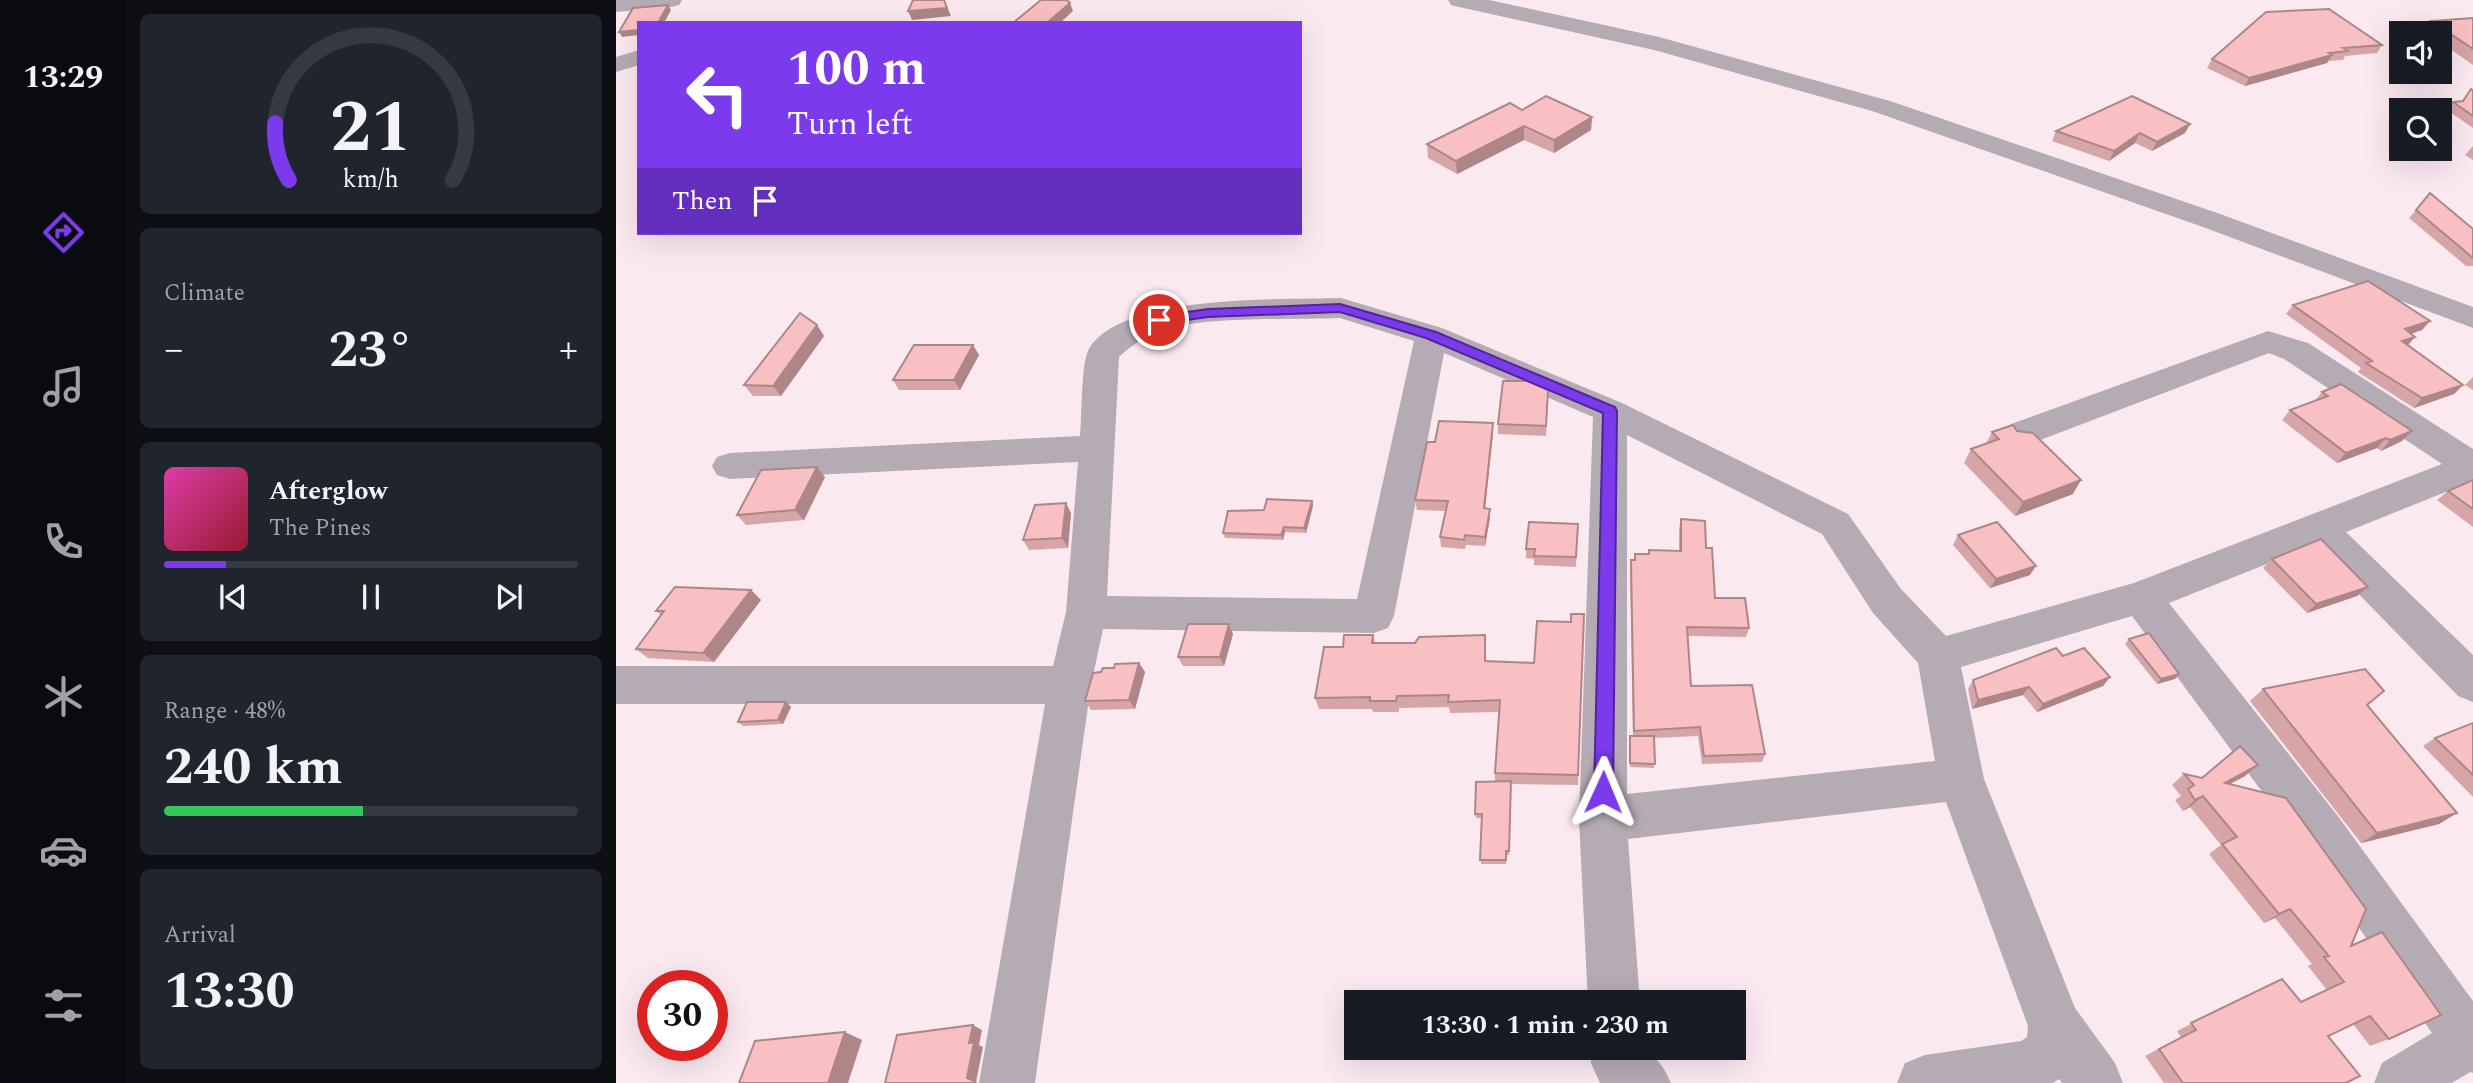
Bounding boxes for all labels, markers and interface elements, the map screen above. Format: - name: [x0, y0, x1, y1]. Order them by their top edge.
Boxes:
- map controls: [2389, 21, 2452, 161]
- button: sound: [2389, 21, 2452, 84]
- text: 100 m: [787, 32, 926, 107]
- icon: left: [672, 49, 763, 140]
- text: 13:29: [23, 53, 103, 102]
- text: 21: [330, 73, 412, 184]
- button: search: [2389, 98, 2452, 161]
- text: Turn left: [787, 100, 913, 149]
- text: km/h: [343, 161, 399, 199]
- text: Then: [672, 181, 732, 221]
- icon: arrive: [746, 182, 784, 220]
- icon: directions: [39, 208, 88, 257]
- text: Climate: [164, 276, 245, 311]
- pin: [1129, 290, 1189, 350]
- icon: arrive: [1140, 301, 1178, 339]
- text: 23°: [329, 311, 413, 390]
- text: −: [164, 321, 183, 379]
- text: +: [559, 321, 578, 379]
- icon: music: [39, 362, 88, 411]
- text: Afterglow: [269, 471, 388, 511]
- text: The Pines: [269, 511, 371, 546]
- icon: phone: [39, 517, 88, 566]
- icon: previous: [214, 578, 252, 616]
- icon: pause: [352, 578, 390, 616]
- icon: next: [490, 578, 528, 616]
- icon: climate: [39, 672, 88, 721]
- text: Range · 48%: [164, 694, 285, 729]
- text: 240 km: [164, 728, 343, 807]
- position arrow: [1566, 755, 1640, 829]
- icon: car: [39, 826, 88, 875]
- text: Arrival: [164, 918, 236, 953]
- text: 13:30: [164, 952, 295, 1031]
- speed limit sign: 30: [637, 970, 728, 1061]
- icon: filters: [39, 981, 88, 1030]
- text: 13:30 · 1 min · 230 m: [1421, 1005, 1669, 1045]

